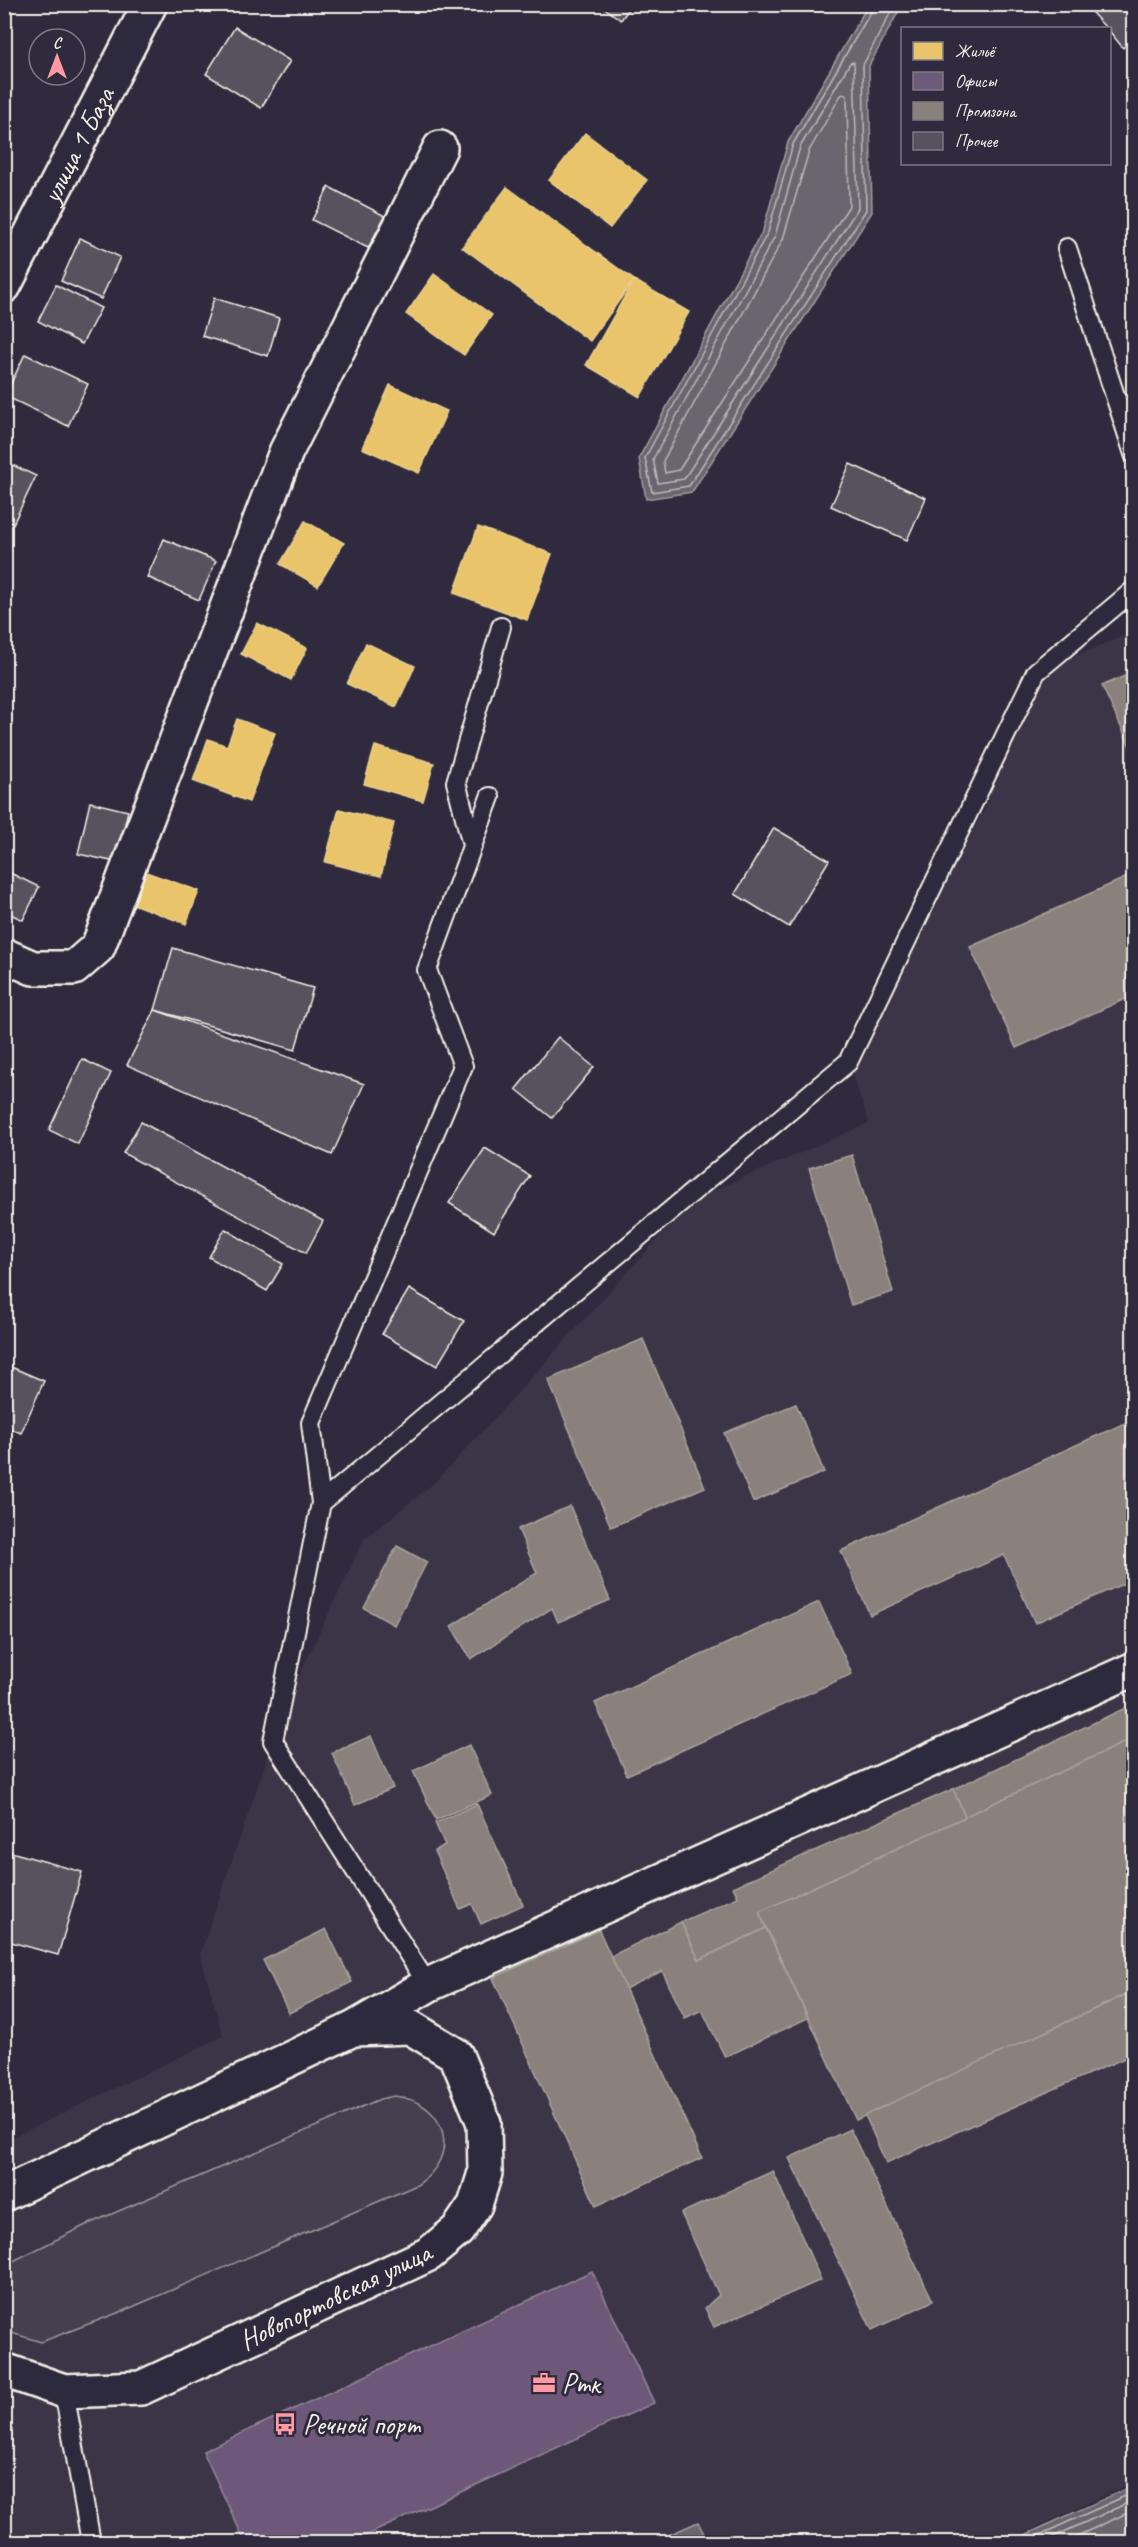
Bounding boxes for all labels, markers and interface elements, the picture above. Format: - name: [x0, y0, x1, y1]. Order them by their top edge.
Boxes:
- north arrow: [27, 27, 87, 87]
- legend: [901, 27, 1111, 165]
- text: С: [53, 33, 63, 53]
- text: Жильё: [955, 40, 997, 62]
- text: Офисы: [955, 70, 998, 92]
- street label: улица 1 База: [32, 80, 122, 210]
- text: Промзона: [955, 100, 1017, 122]
- text: Прочее: [955, 130, 998, 152]
- street label: Новопортовская улица: [233, 2233, 439, 2358]
- place label: Ртк: [562, 2366, 602, 2401]
- office icon: Ртк: [531, 2370, 557, 2396]
- place label: Речной порт: [303, 2407, 422, 2442]
- bus stop icon: Речной порт: [272, 2411, 298, 2437]

